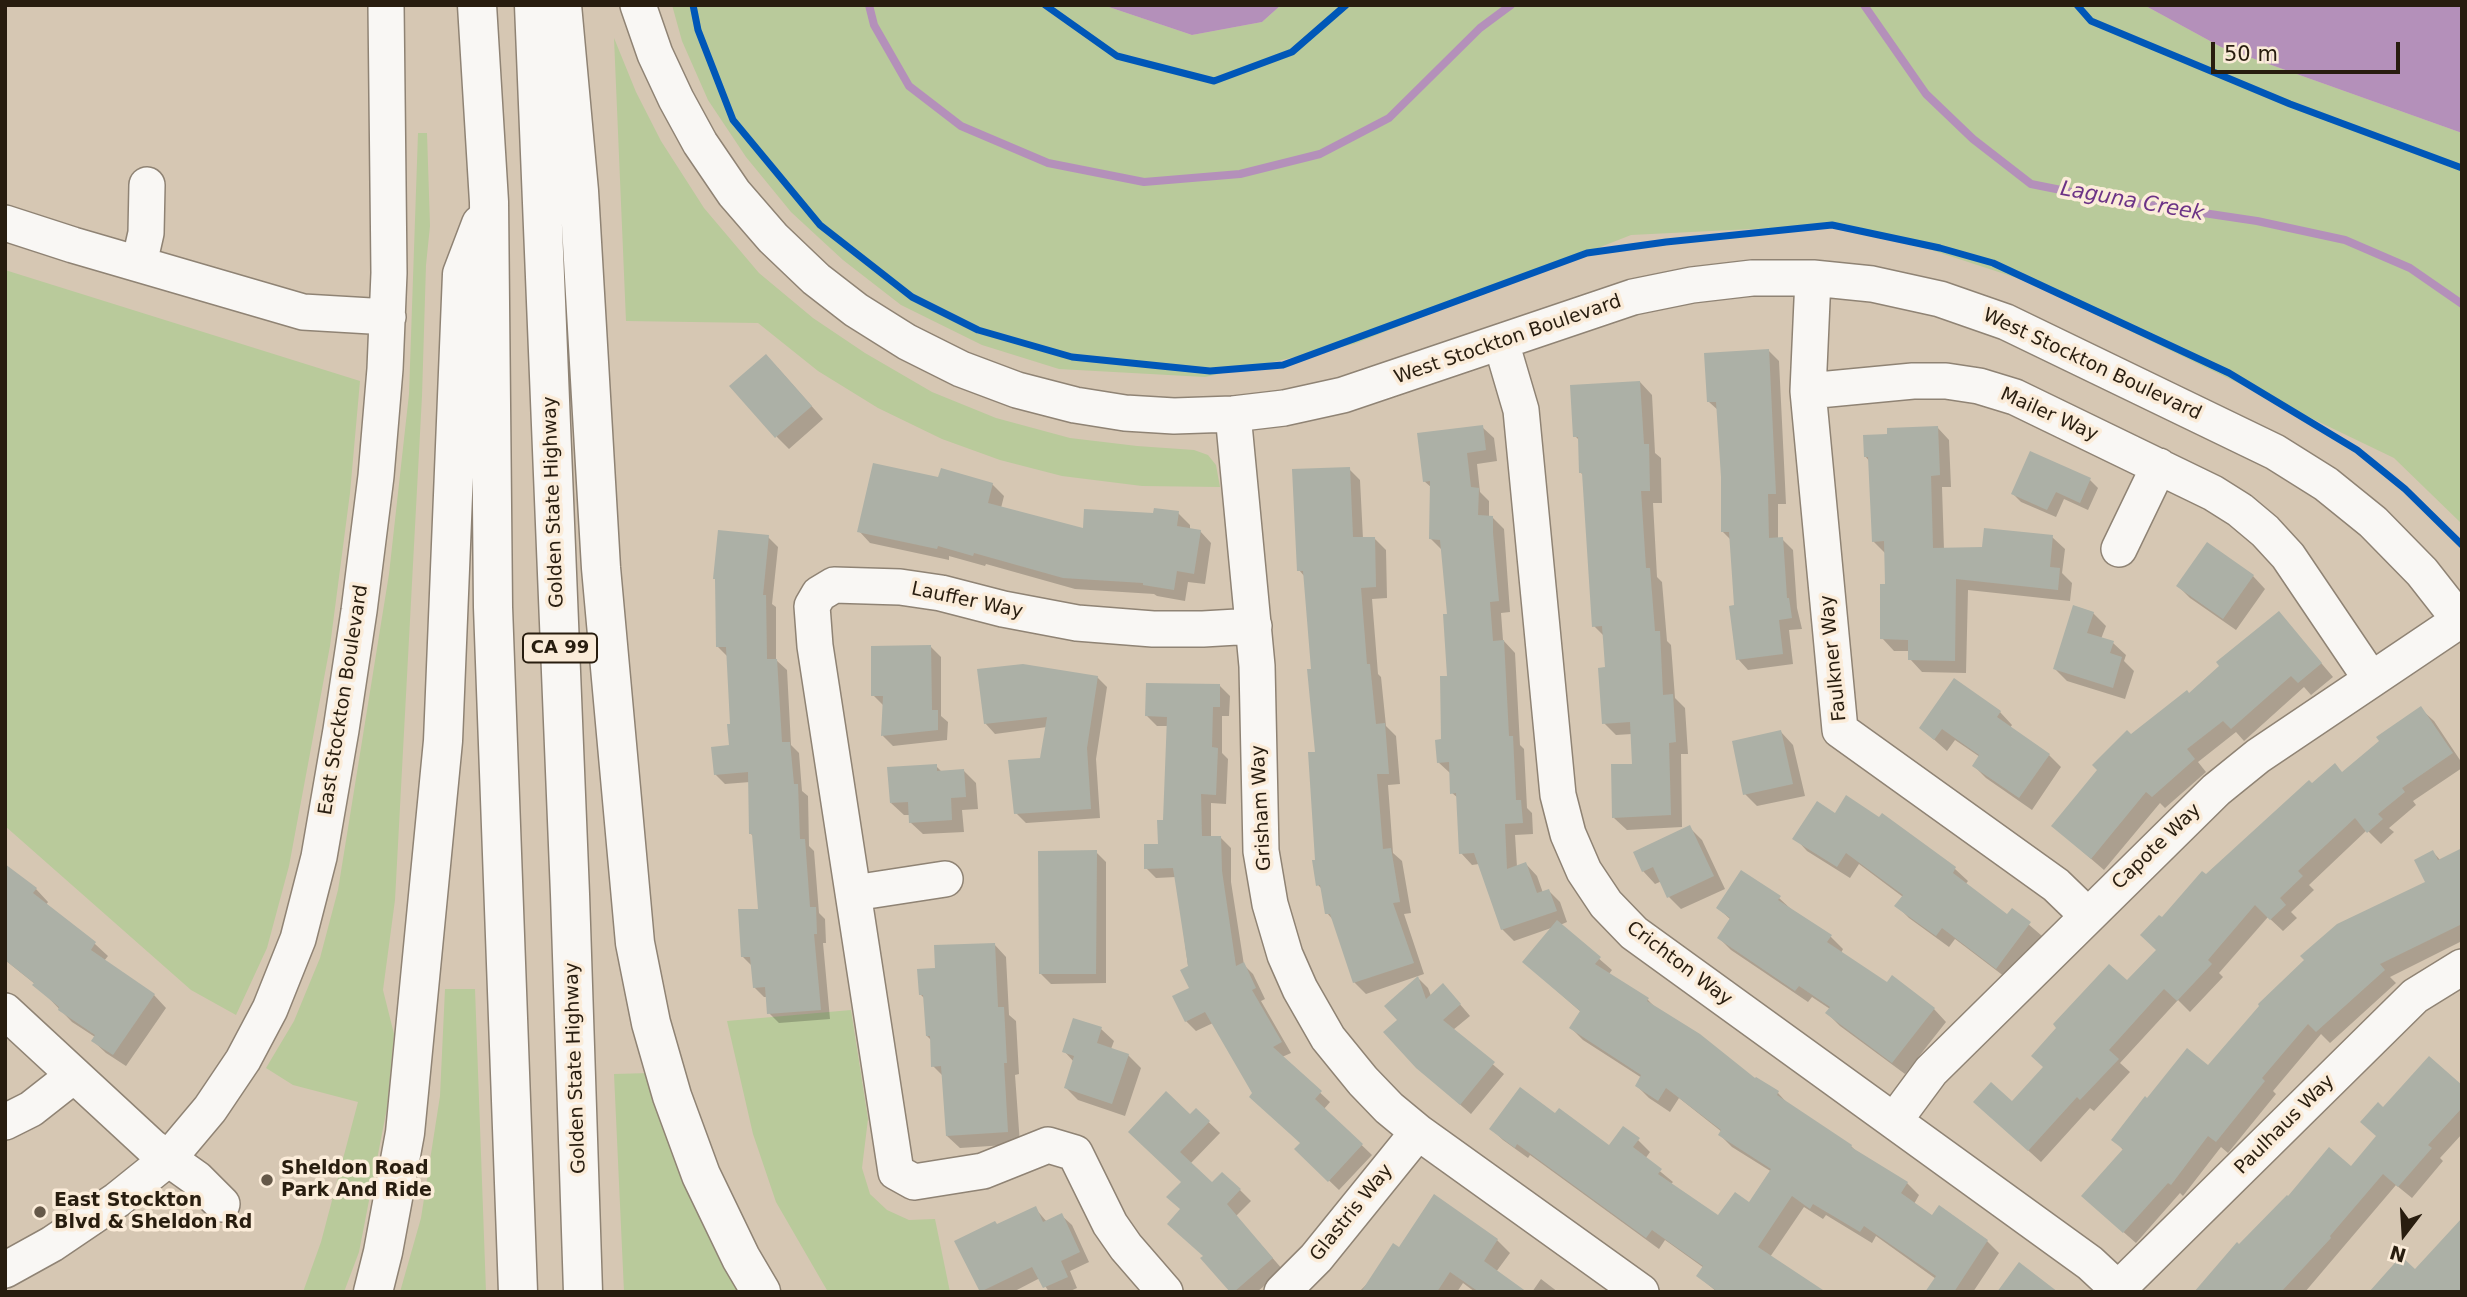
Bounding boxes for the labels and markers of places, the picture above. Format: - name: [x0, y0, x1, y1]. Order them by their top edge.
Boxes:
- place label: Sheldon Road Park And Ride: [281, 1158, 432, 1202]
- marker: Sheldon Road Park And Ride: [259, 1172, 275, 1188]
- place label: East Stockton Blvd & Sheldon Rd: [54, 1190, 252, 1234]
- marker: East Stockton Blvd & Sheldon Rd: [32, 1204, 48, 1220]

